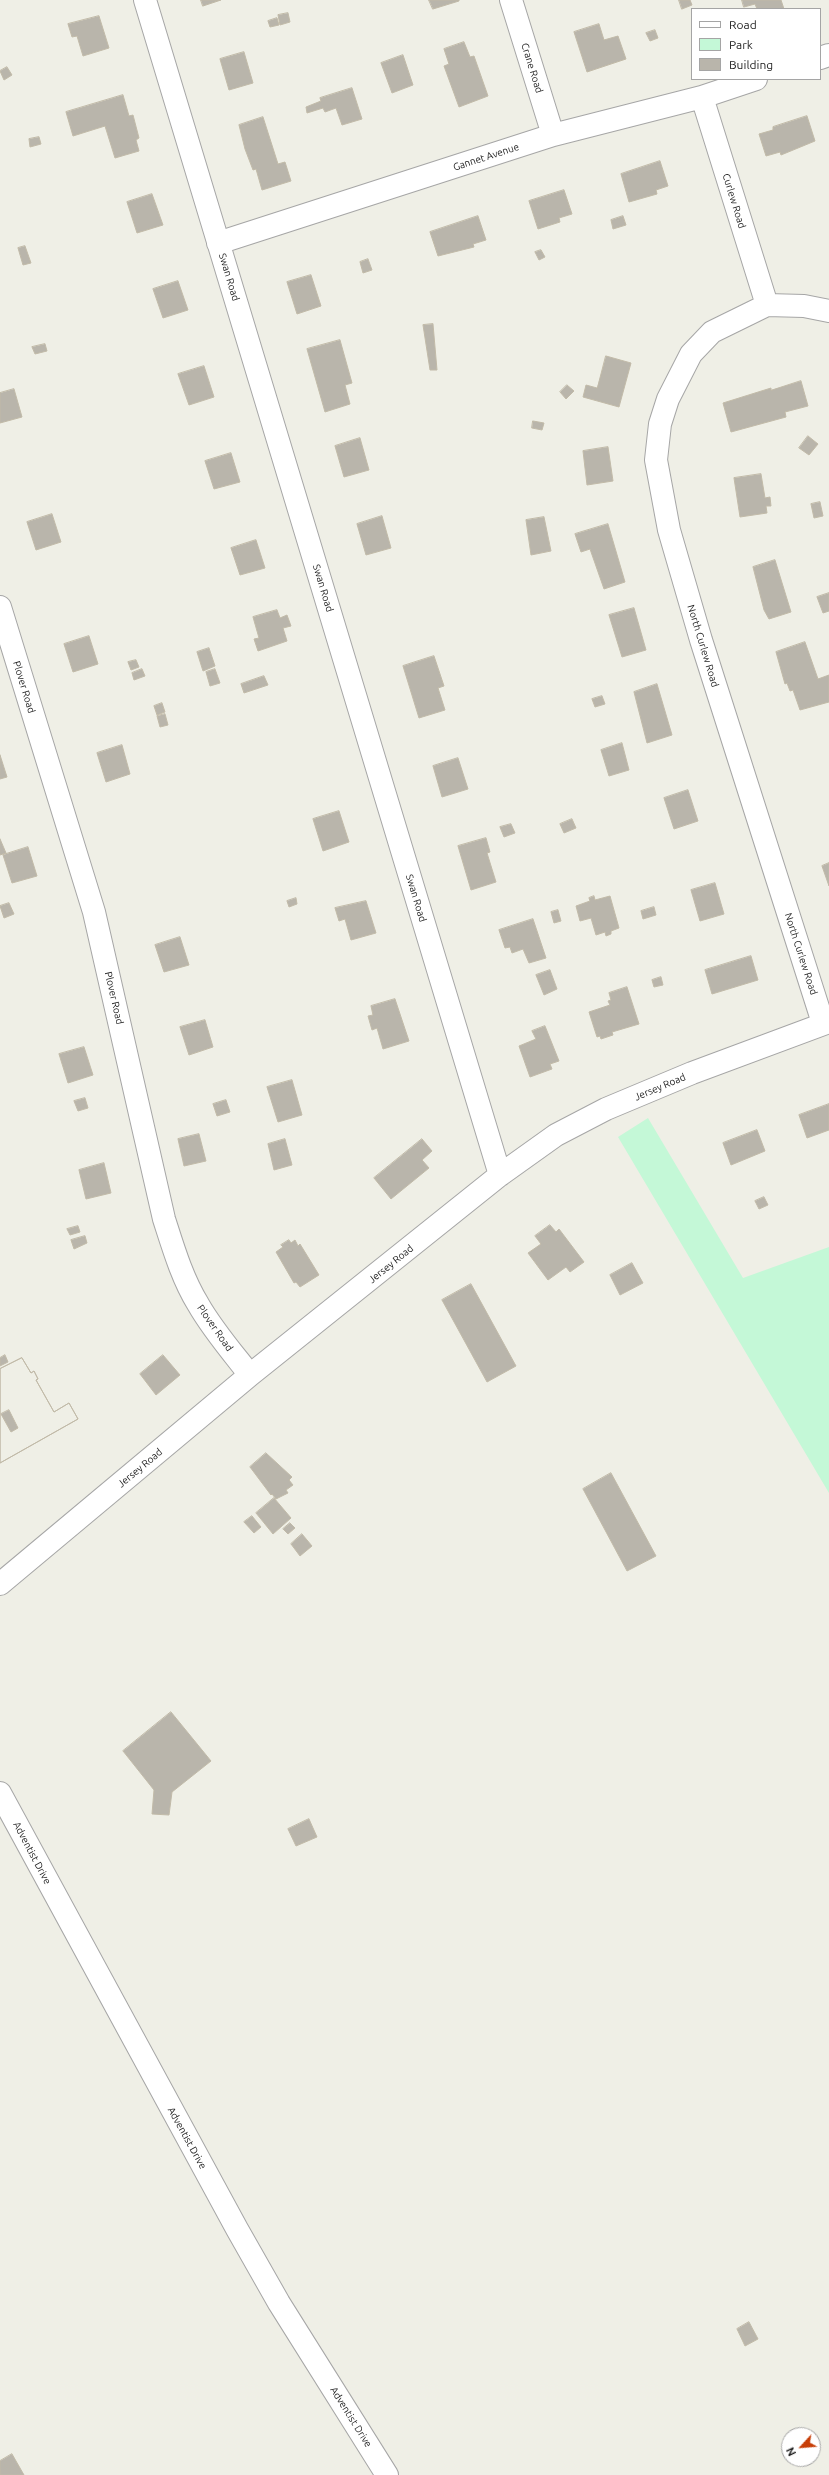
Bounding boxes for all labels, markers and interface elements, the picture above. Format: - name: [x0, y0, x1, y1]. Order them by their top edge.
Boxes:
- legend: [691, 8, 821, 80]
- text: Road: [729, 18, 757, 31]
- text: Park: [729, 38, 753, 51]
- street label: Crane Road: [519, 42, 545, 94]
- text: Building: [729, 58, 773, 71]
- street label: Gannet Avenue: [452, 141, 520, 173]
- street label: Curlew Road: [720, 172, 748, 230]
- street label: Swan Road: [216, 252, 242, 302]
- street label: Swan Road: [310, 563, 336, 613]
- street label: North Curlew Road: [685, 603, 721, 689]
- street label: Plover Road: [10, 659, 38, 715]
- street label: Swan Road: [403, 873, 429, 923]
- street label: North Curlew Road: [782, 911, 820, 997]
- street label: Plover Road: [102, 970, 126, 1026]
- street label: Jersey Road: [633, 1071, 687, 1103]
- street label: Jersey Road: [366, 1242, 416, 1286]
- street label: Plover Road: [195, 1302, 235, 1354]
- street label: Jersey Road: [115, 1446, 165, 1490]
- street label: Adventist Drive: [11, 1820, 53, 1886]
- street label: Adventist Drive: [165, 2105, 209, 2171]
- street label: Adventist Drive: [328, 2385, 374, 2449]
- north arrow: [781, 2427, 821, 2467]
- text: N: [784, 2445, 798, 2458]

